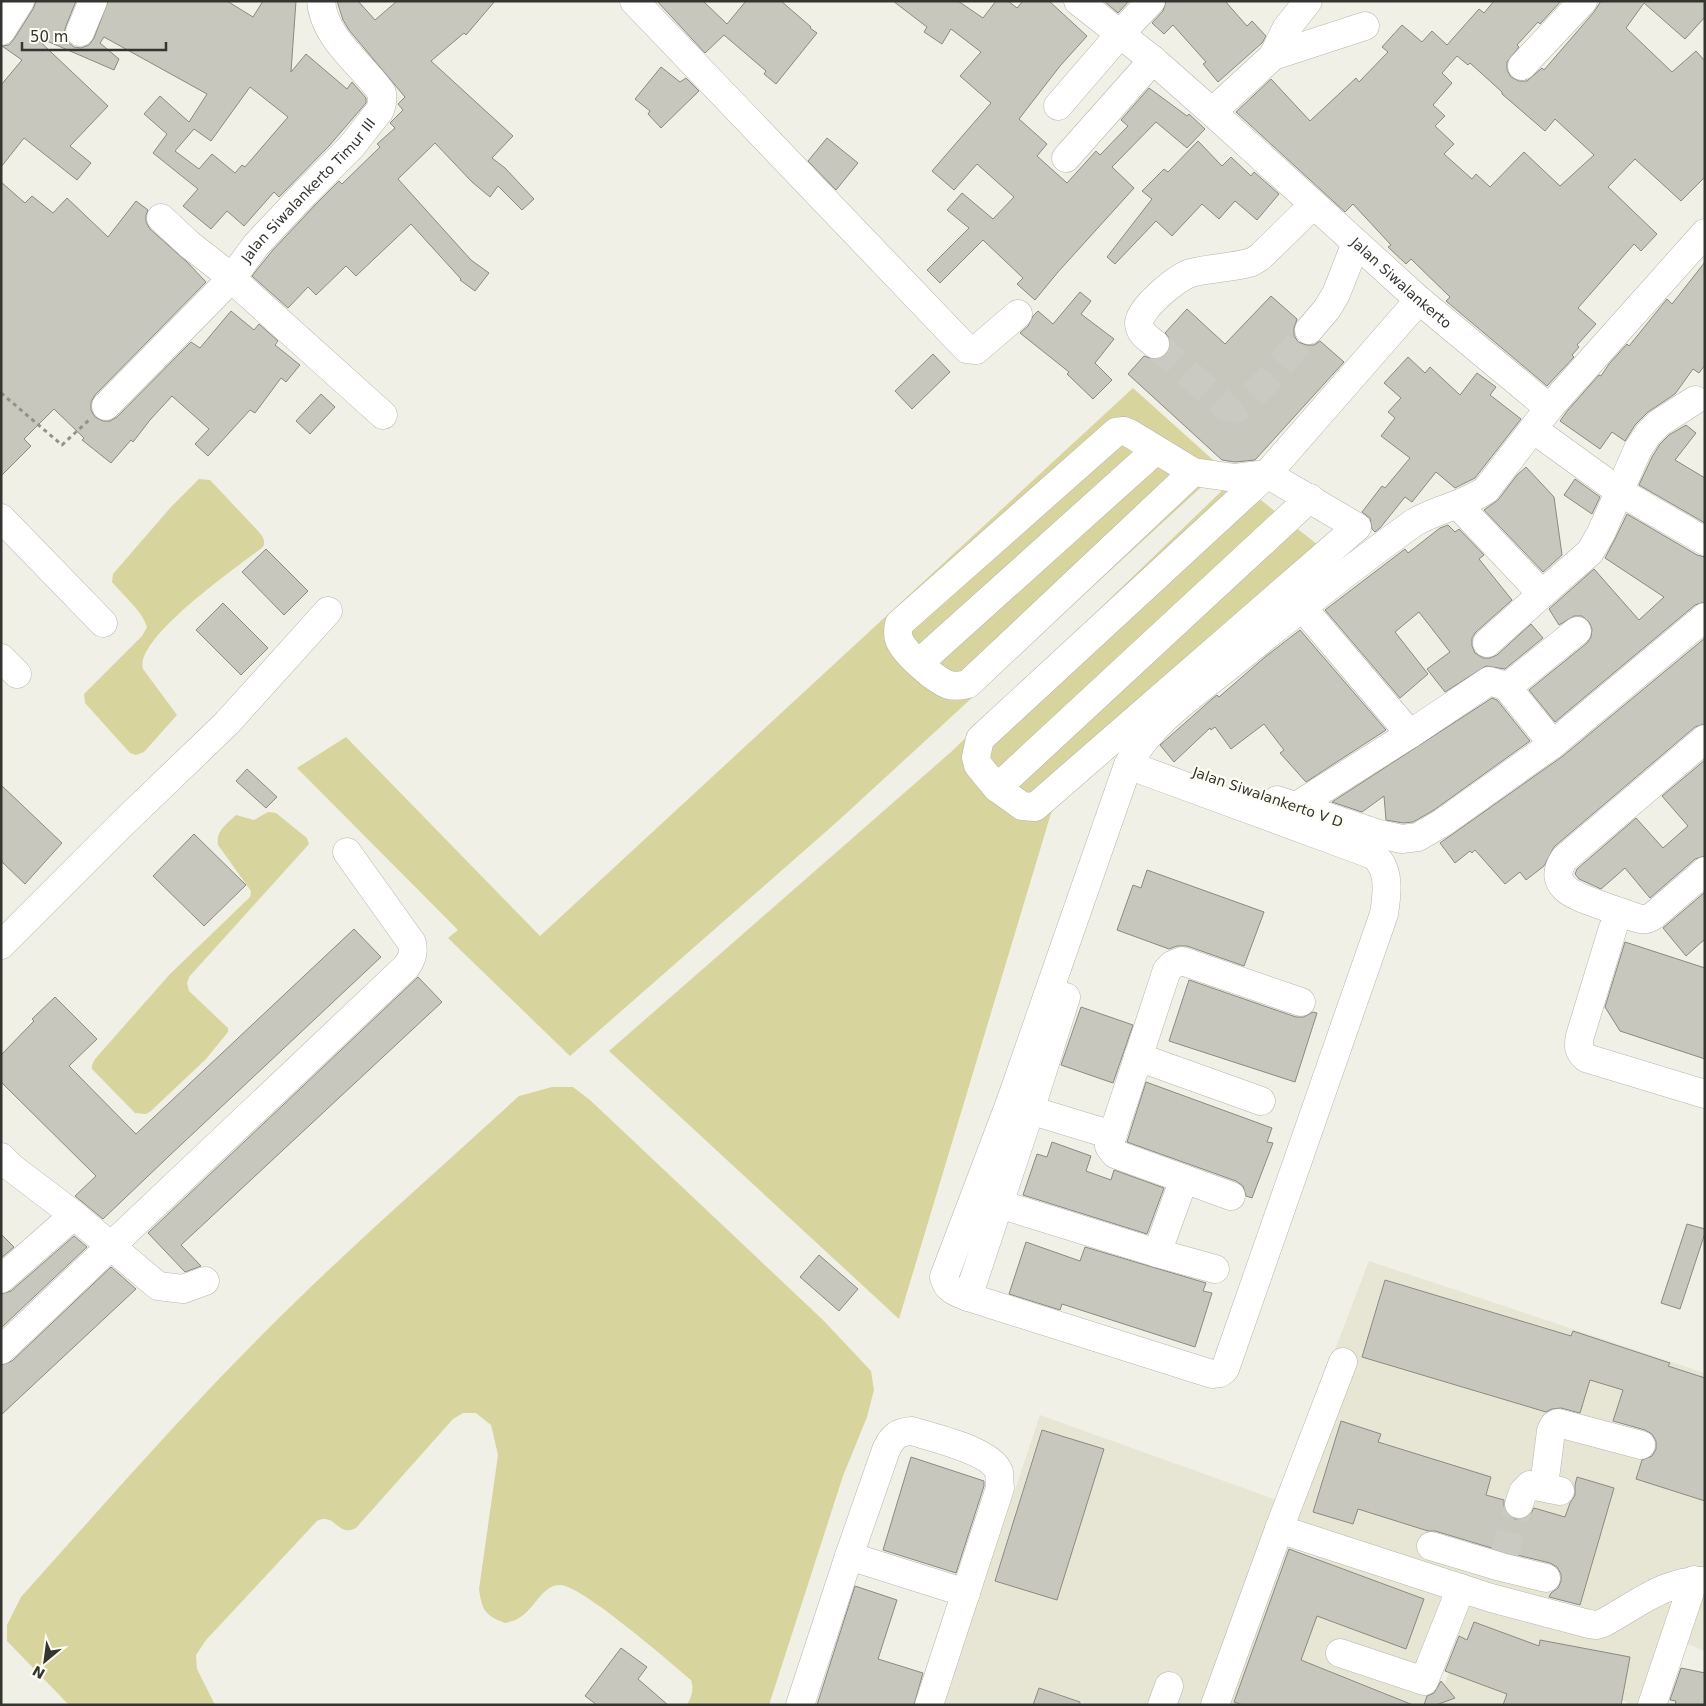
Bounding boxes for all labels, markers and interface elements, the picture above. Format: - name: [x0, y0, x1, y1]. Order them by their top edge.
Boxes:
- scale bar: [22, 20, 166, 52]
- text: 50 m: [30, 28, 68, 46]
- street label: Jalan Siwalankerto Timur III: [237, 115, 378, 266]
- street label: Jalan Siwalankerto: [1347, 233, 1455, 332]
- street label: Jalan Siwalankerto V D: [1190, 763, 1345, 830]
- north arrow: [20, 1636, 70, 1686]
- text: N: [30, 1663, 48, 1682]

